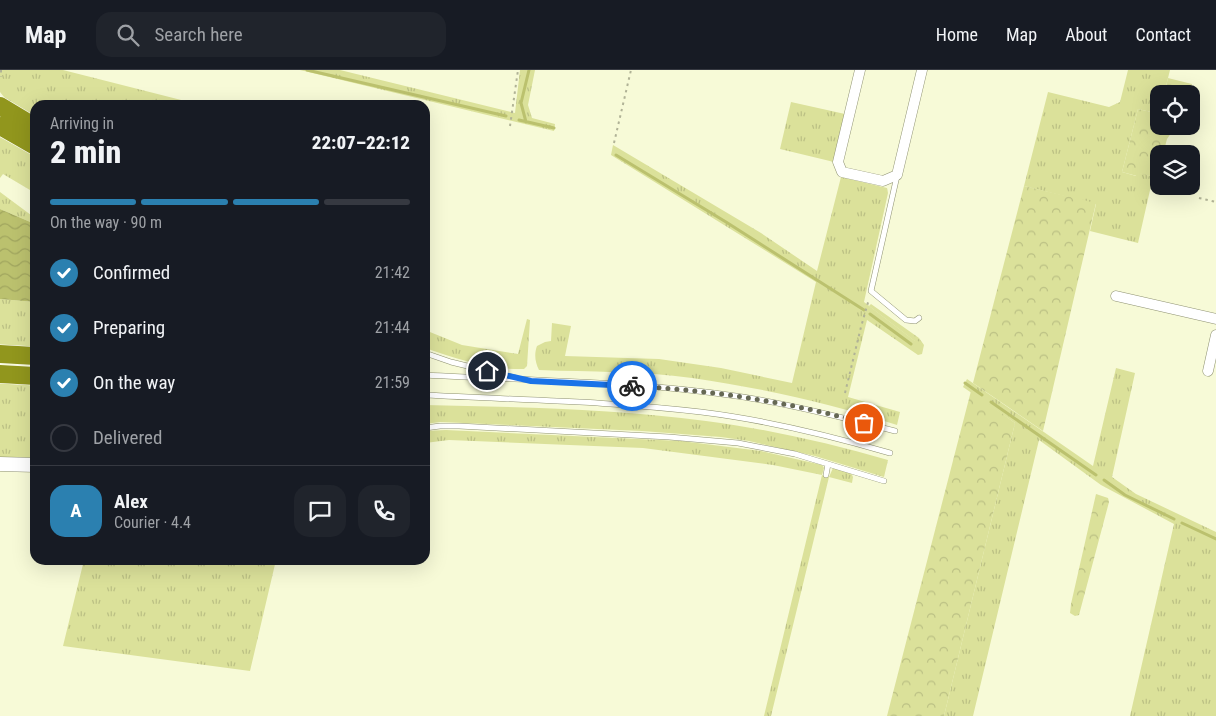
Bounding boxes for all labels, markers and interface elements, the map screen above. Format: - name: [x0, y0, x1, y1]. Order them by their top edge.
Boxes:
- search box: [96, 12, 446, 57]
- text: Map: [25, 21, 66, 49]
- icon: search: [114, 21, 142, 49]
- text: Search here: [154, 23, 243, 46]
- text: Home: [936, 24, 978, 45]
- text: Map: [1006, 24, 1037, 45]
- text: About: [1065, 24, 1107, 45]
- text: Contact: [1135, 24, 1191, 45]
- map controls: [1150, 85, 1200, 195]
- button: locate: [1150, 85, 1200, 135]
- text: Arriving in: [50, 114, 114, 133]
- text: 22:07–22:12: [312, 131, 410, 154]
- text: 2 min: [50, 133, 121, 171]
- button: layers: [1150, 145, 1200, 195]
- text: On the way · 90 m: [50, 213, 162, 232]
- icon: check: [50, 259, 78, 287]
- text: Confirmed: [93, 261, 170, 284]
- text: 21:42: [375, 263, 410, 282]
- icon: check: [50, 314, 78, 342]
- text: Preparing: [93, 316, 165, 339]
- text: 21:44: [375, 318, 410, 337]
- pin: [466, 350, 508, 392]
- icon: home: [473, 357, 501, 385]
- courier: [607, 361, 657, 411]
- icon: check: [50, 369, 78, 397]
- text: On the way: [93, 371, 175, 394]
- icon: bike: [618, 372, 646, 400]
- text: 21:59: [375, 373, 410, 392]
- pin: [843, 402, 885, 444]
- icon: bag: [850, 409, 878, 437]
- text: Delivered: [93, 426, 162, 449]
- button: chat: [294, 485, 346, 537]
- button: phone: [358, 485, 410, 537]
- text: Alex: [114, 490, 148, 513]
- text: A: [70, 499, 82, 522]
- text: Courier · 4.4: [114, 513, 191, 532]

